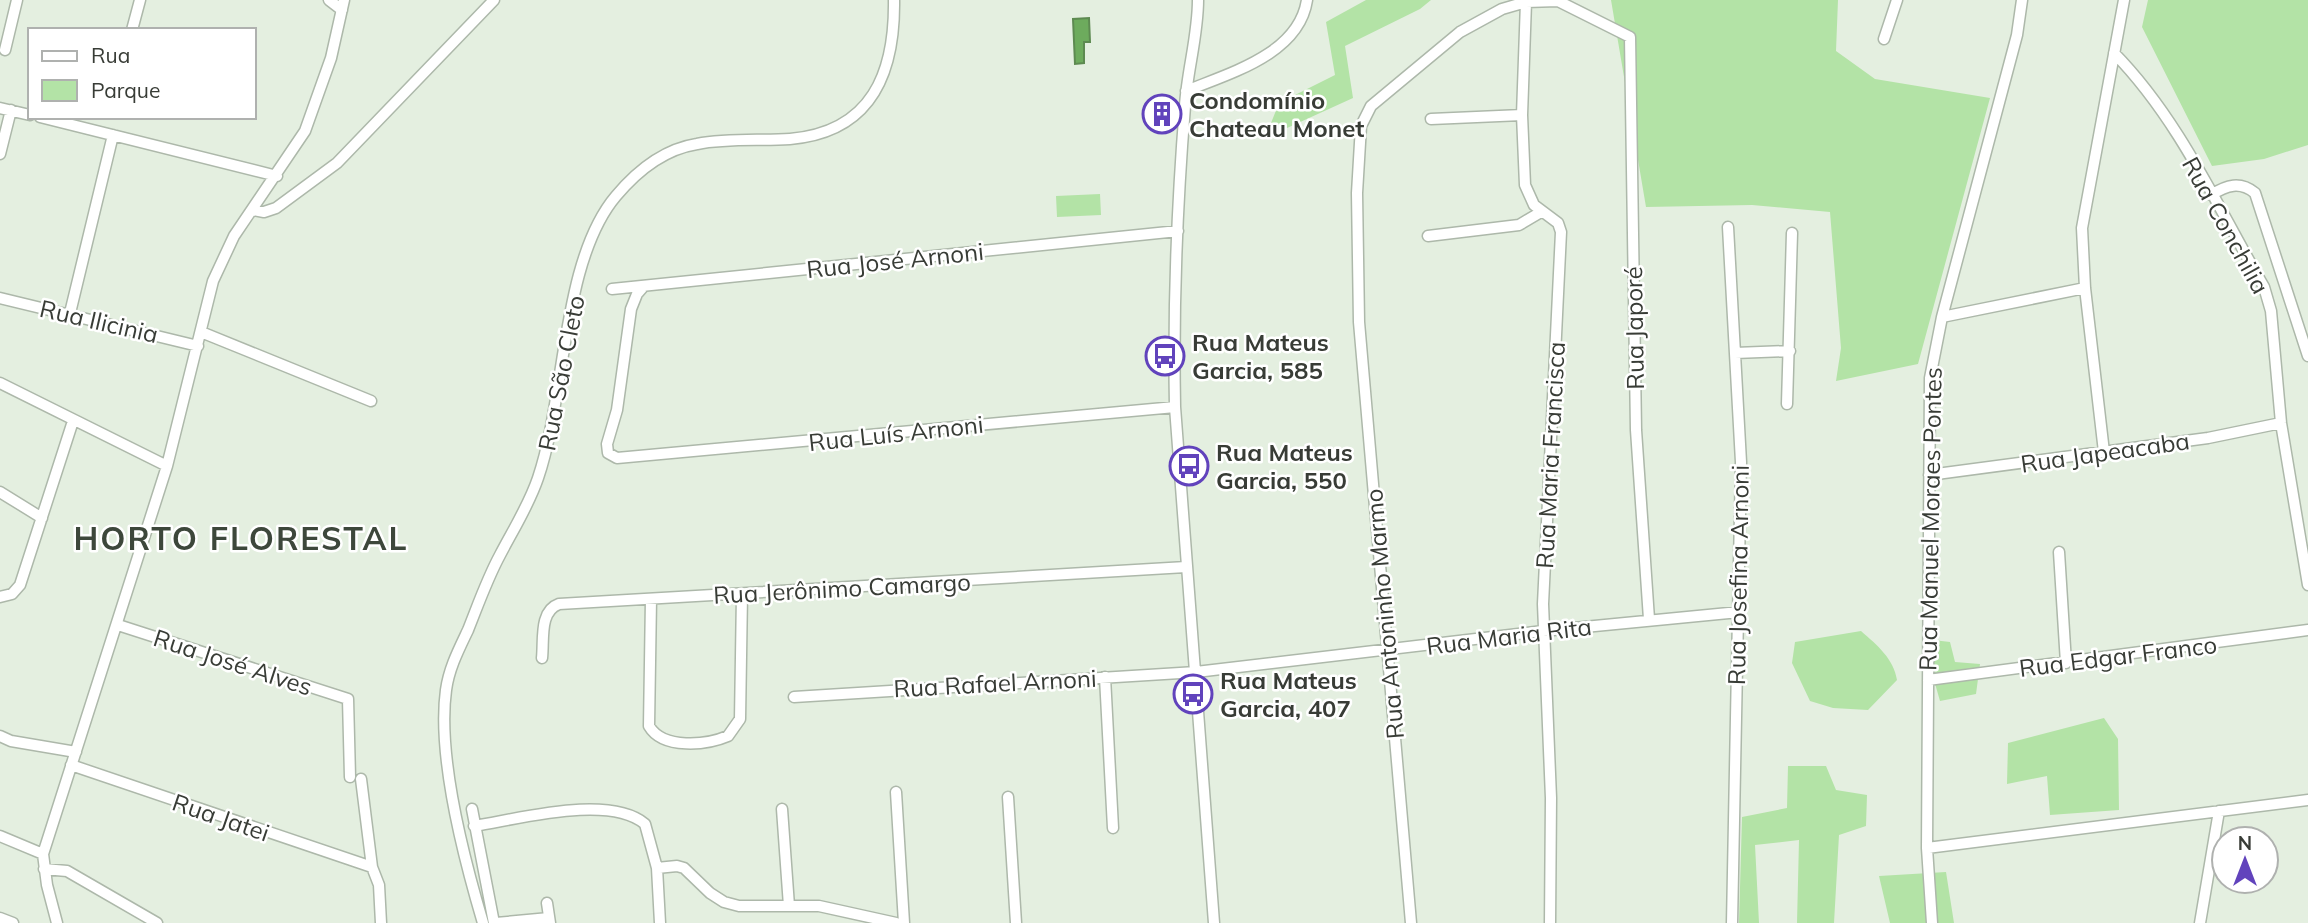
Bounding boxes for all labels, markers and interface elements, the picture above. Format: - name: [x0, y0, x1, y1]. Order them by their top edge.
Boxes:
- legend: [28, 28, 256, 119]
- text: Rua: [91, 42, 130, 68]
- text: Parque: [91, 77, 160, 103]
- place label: Condomínio Chateau Monet: [1189, 85, 1364, 143]
- building icon: Condomínio Chateau Monet: [1141, 93, 1183, 135]
- street label: Rua Conchilia: [2176, 151, 2276, 299]
- street label: Rua José Arnoni: [805, 236, 985, 284]
- street label: Rua Japoré: [1618, 266, 1650, 390]
- street label: Rua Ilicinia: [37, 293, 161, 349]
- street label: Rua São Cleto: [531, 293, 591, 453]
- place label: Rua Mateus Garcia, 585: [1192, 327, 1329, 385]
- bus stop icon: Rua Mateus Garcia, 585: [1144, 335, 1186, 377]
- street label: Rua Maria Francisca: [1529, 341, 1571, 569]
- street label: Rua Manuel Moraes Pontes: [1912, 367, 1948, 671]
- street label: Rua Luís Arnoni: [807, 409, 985, 457]
- street label: Rua Japeacaba: [2019, 425, 2191, 479]
- place label: Rua Mateus Garcia, 550: [1216, 437, 1353, 495]
- bus stop icon: Rua Mateus Garcia, 550: [1168, 445, 1210, 487]
- street label: Rua Josefina Arnoni: [1721, 465, 1755, 685]
- street label: Rua Antoninho Marmo: [1358, 488, 1410, 740]
- district label: HORTO FLORESTAL: [74, 518, 408, 558]
- street label: Rua Jerônimo Camargo: [713, 566, 971, 610]
- street label: Rua Maria Rita: [1425, 611, 1593, 661]
- street label: Rua José Alves: [150, 622, 316, 702]
- street label: Rua Edgar Franco: [2017, 629, 2219, 683]
- street label: Rua Rafael Arnoni: [893, 663, 1097, 703]
- place label: Rua Mateus Garcia, 407: [1220, 665, 1357, 723]
- bus stop icon: Rua Mateus Garcia, 407: [1172, 673, 1214, 715]
- street label: Rua Jatei: [169, 786, 273, 848]
- north arrow: [2210, 825, 2280, 895]
- text: N: [2238, 831, 2252, 855]

